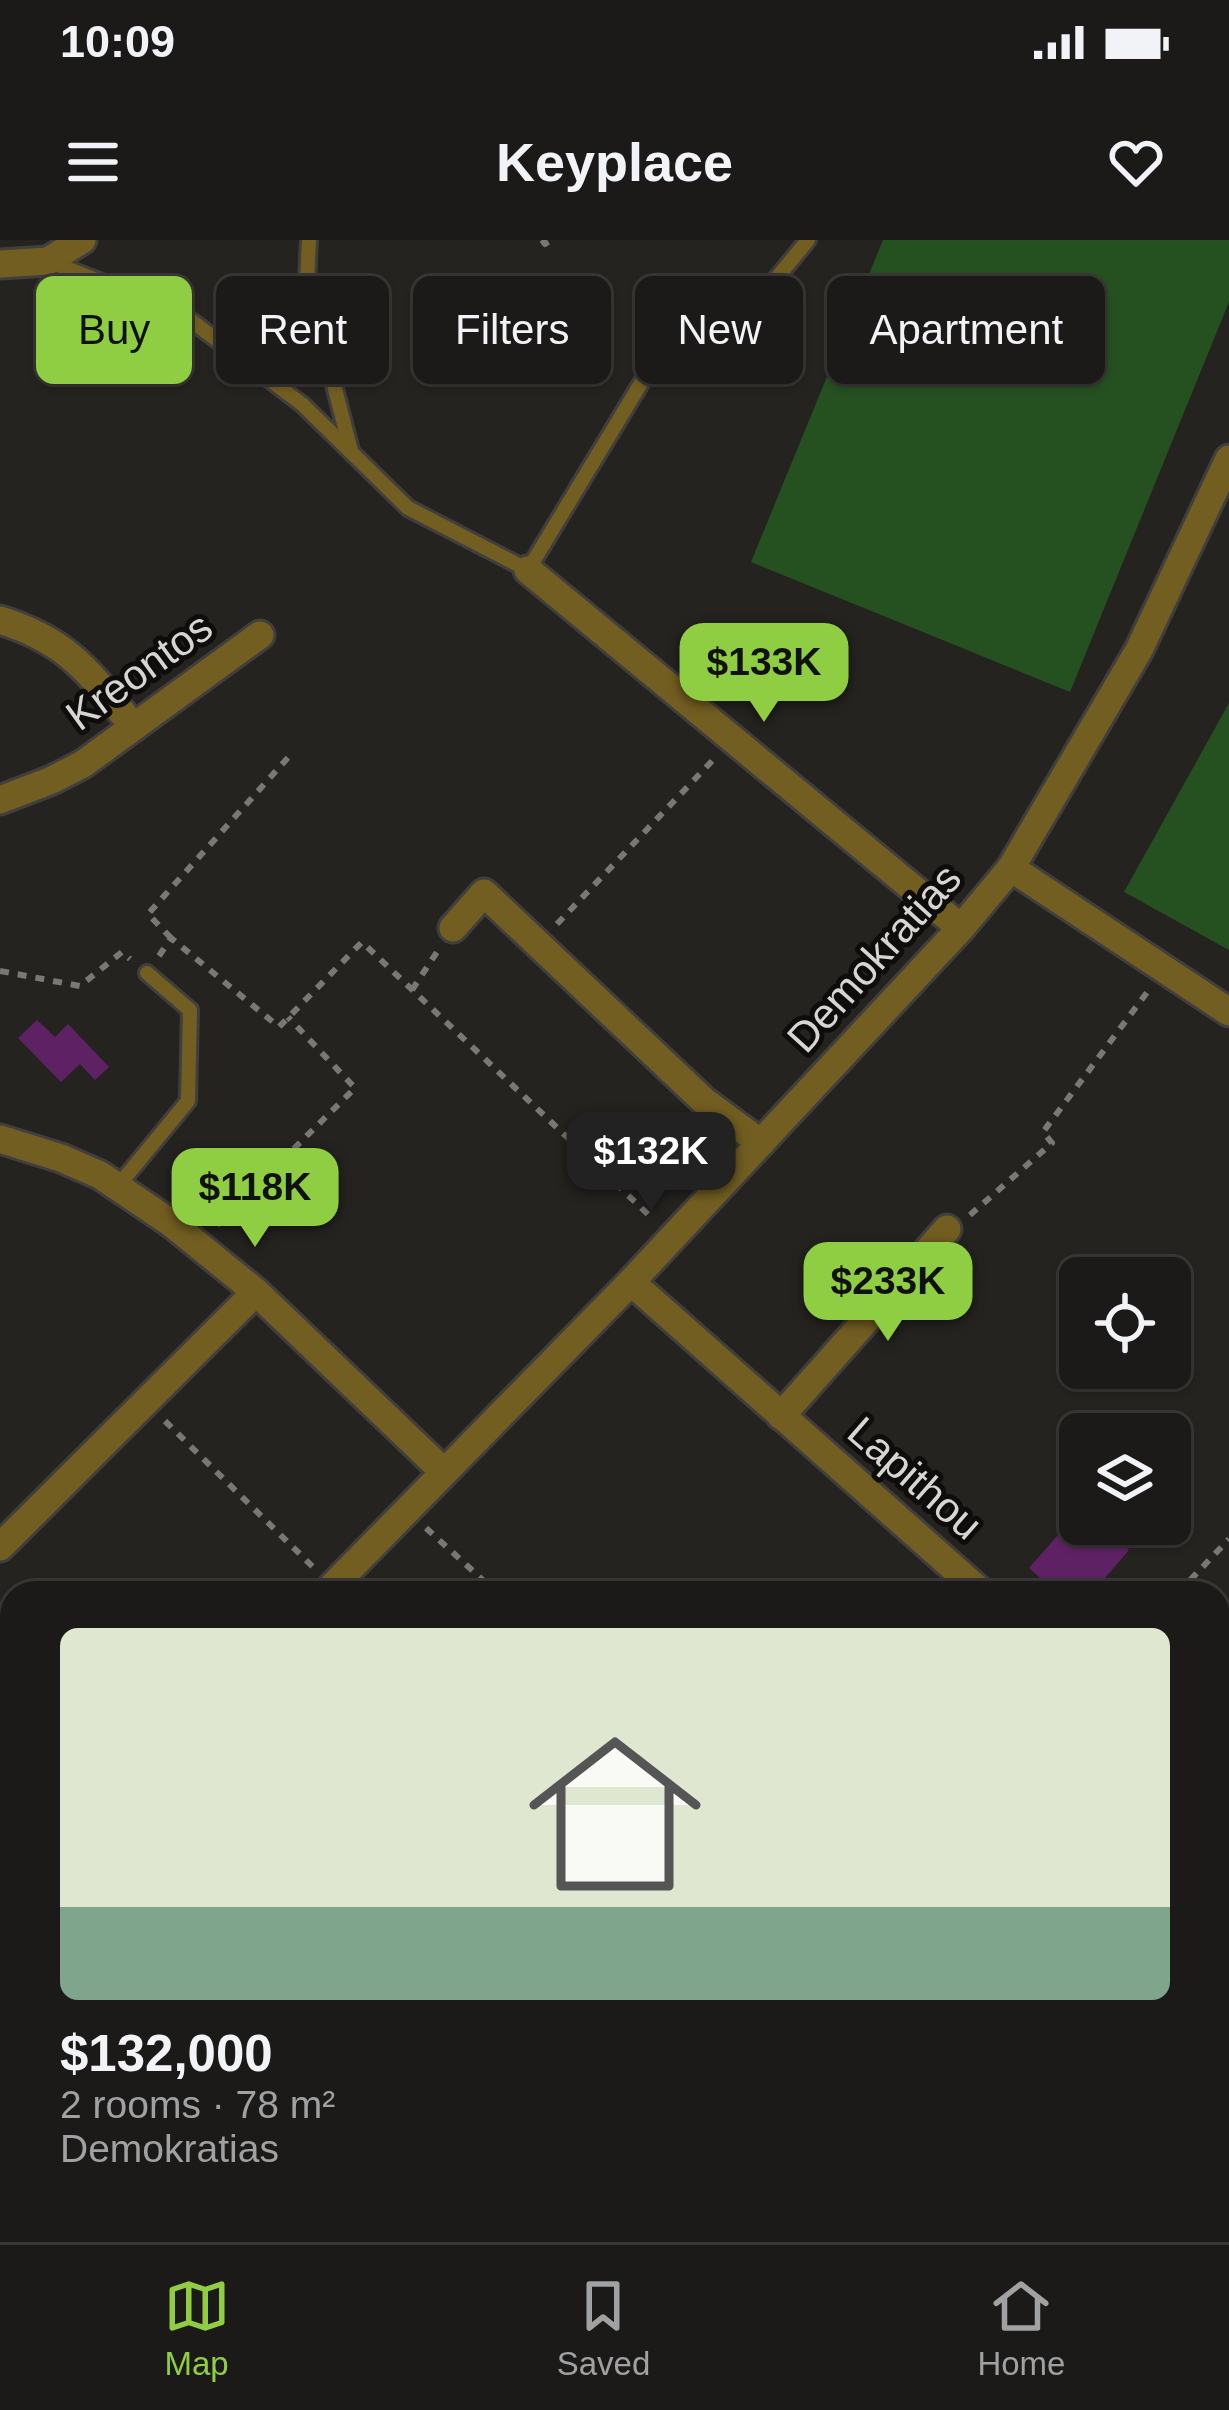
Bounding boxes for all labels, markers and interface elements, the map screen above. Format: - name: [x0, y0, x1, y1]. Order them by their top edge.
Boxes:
- text: 10:09: [60, 16, 175, 67]
- icon: menu: [60, 129, 126, 195]
- icon: heart: [1103, 129, 1169, 195]
- text: Keyplace: [496, 132, 733, 192]
- chip: Buy: [36, 276, 192, 384]
- chip: Rent: [216, 276, 389, 384]
- chip: Filters: [413, 276, 611, 384]
- chip: New: [635, 276, 803, 384]
- chip: Apartment: [827, 276, 1105, 384]
- street label: Kreontos: [57, 603, 221, 739]
- pin: $133K: [680, 623, 848, 725]
- text: $133K: [707, 640, 821, 683]
- street label: Demokratias: [778, 855, 970, 1061]
- pin: $132K: [567, 1112, 735, 1214]
- text: $132K: [594, 1129, 708, 1172]
- pin: $118K: [171, 1148, 339, 1250]
- text: $118K: [199, 1165, 311, 1208]
- pin: $233K: [804, 1242, 972, 1344]
- map controls: [1059, 1257, 1191, 1545]
- button: locate: [1059, 1257, 1191, 1389]
- text: $233K: [831, 1259, 945, 1302]
- street label: Lapithou: [839, 1407, 991, 1549]
- button: layers: [1059, 1413, 1191, 1545]
- icon: home: [507, 1706, 723, 1922]
- text: $132,000: [60, 2025, 273, 2082]
- text: 2 rooms · 78 m²: [60, 2083, 335, 2126]
- text: Demokratias: [60, 2127, 279, 2170]
- tab: Map: [164, 2273, 230, 2383]
- tab: Saved: [557, 2273, 650, 2383]
- tab: Home: [977, 2273, 1065, 2383]

